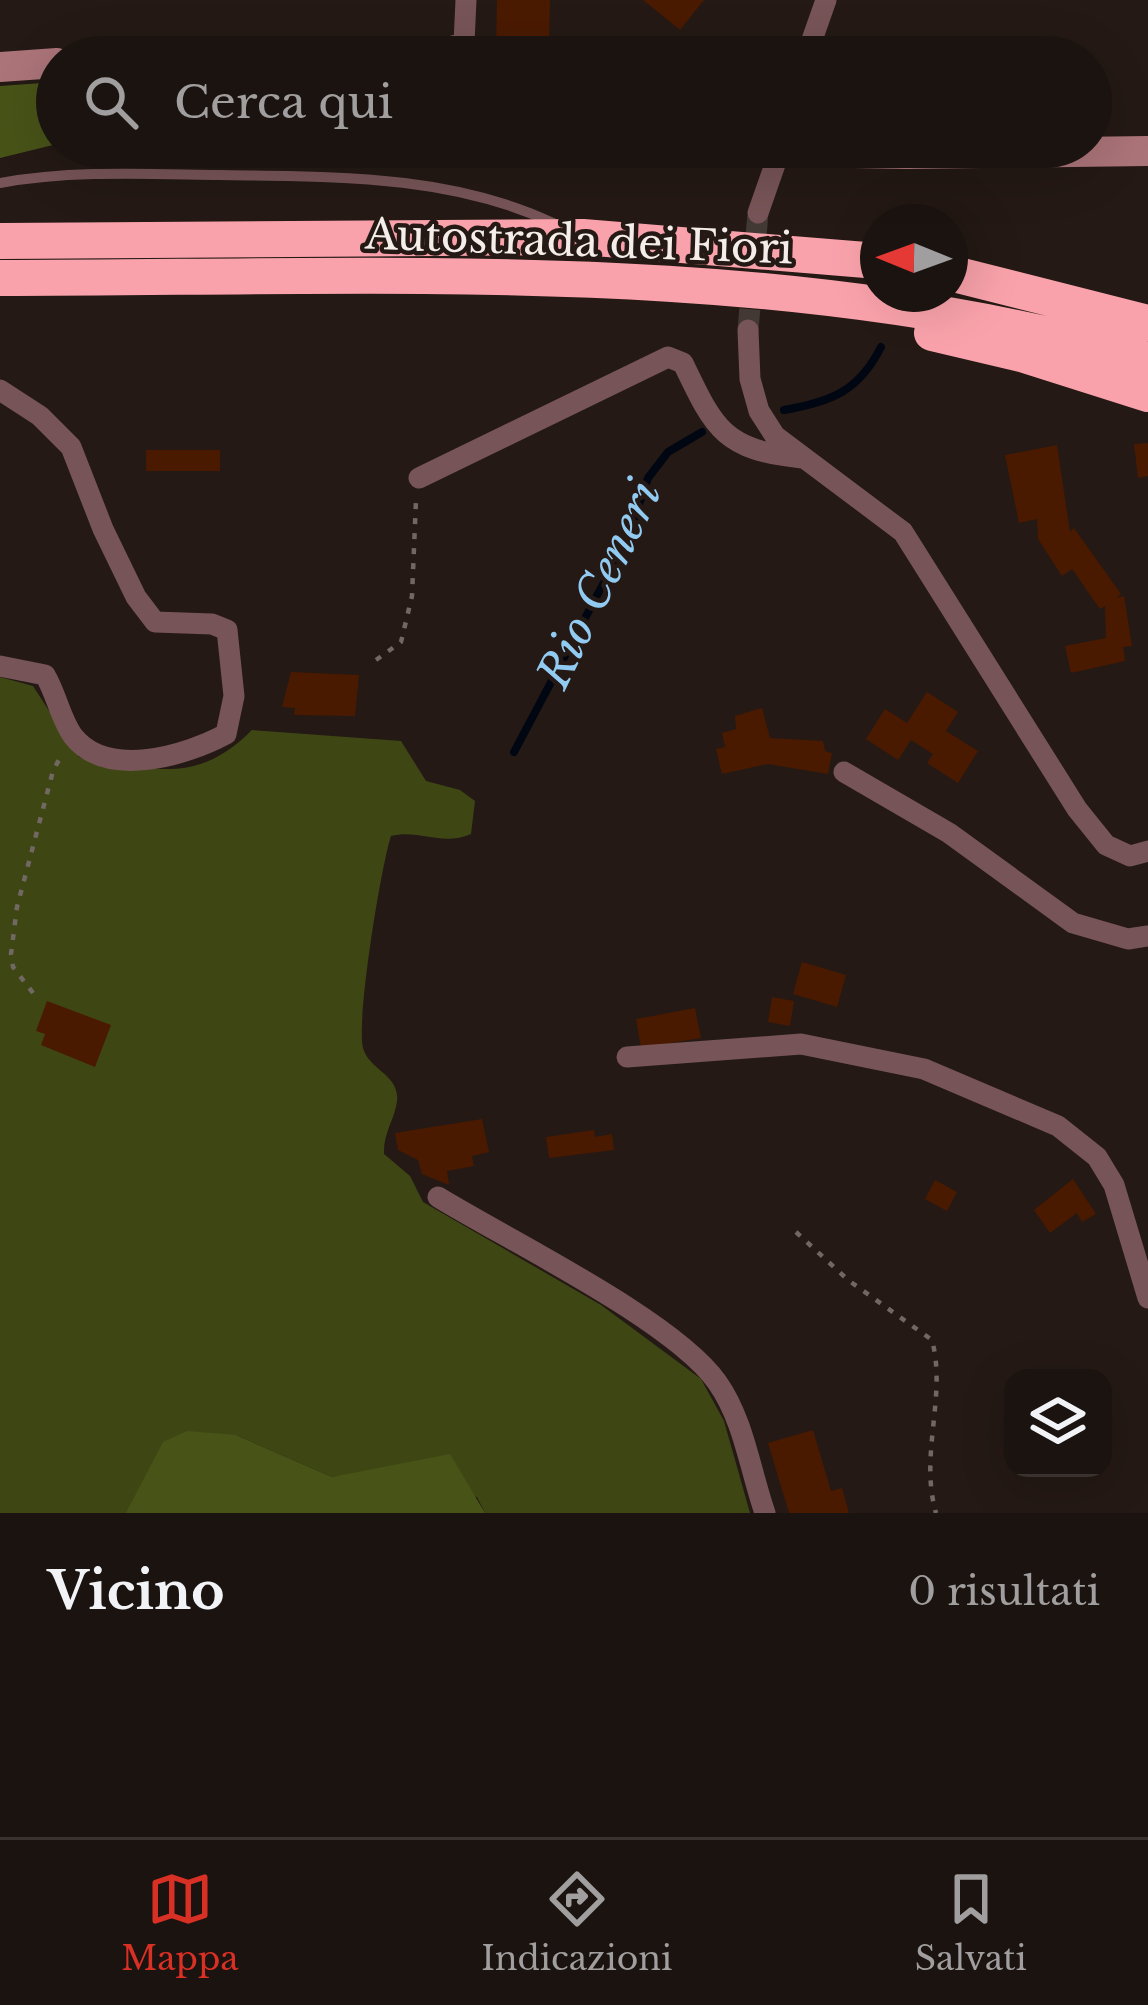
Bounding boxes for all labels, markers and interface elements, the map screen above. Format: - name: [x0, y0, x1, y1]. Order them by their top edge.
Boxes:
- search box: [36, 36, 1112, 168]
- icon: search: [78, 69, 144, 135]
- text: Cerca qui: [174, 74, 393, 130]
- north arrow: [860, 204, 968, 312]
- street label: Autostrada dei Fiori: [363, 208, 794, 274]
- water label: Rio Ceneri: [524, 471, 673, 698]
- map controls: [1004, 1369, 1112, 1477]
- button: layers: [1004, 1369, 1112, 1477]
- text: Vicino: [48, 1560, 225, 1623]
- text: 0 risultati: [908, 1567, 1100, 1616]
- tab: Mappa: [121, 1866, 239, 1979]
- tab: Indicazioni: [481, 1866, 672, 1979]
- tab: Salvati: [915, 1866, 1027, 1979]

